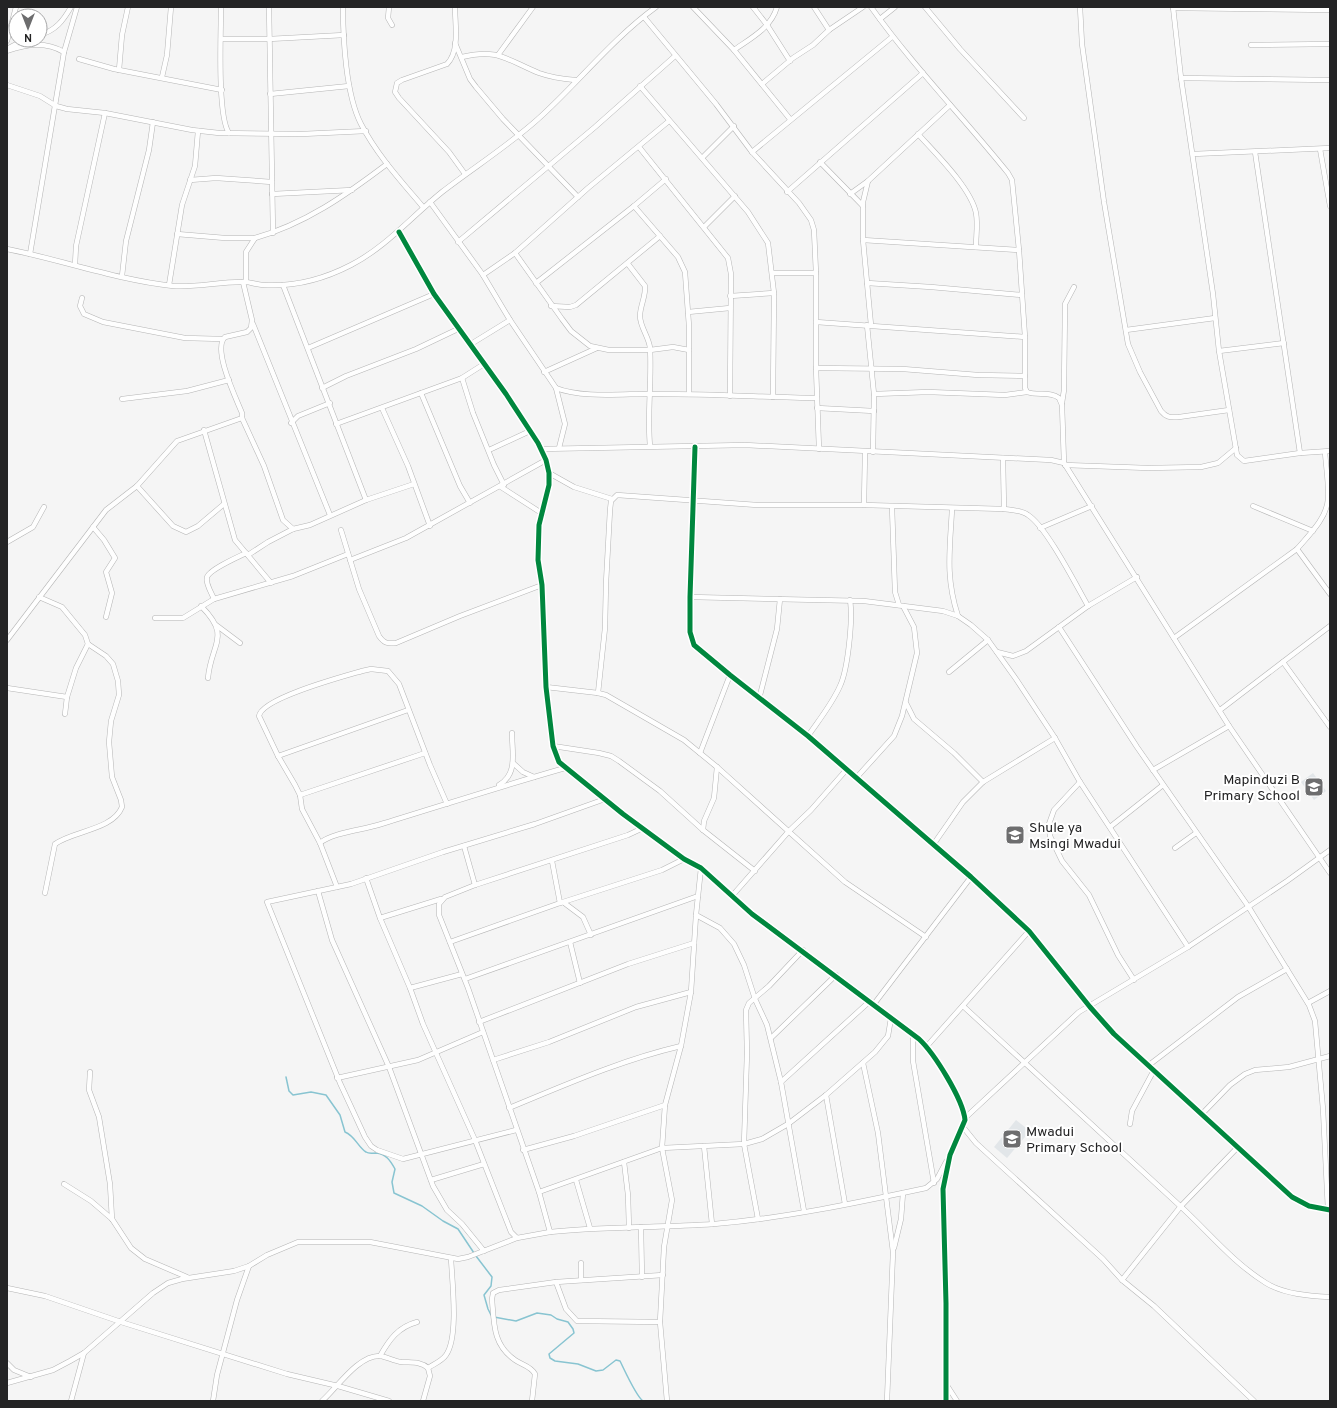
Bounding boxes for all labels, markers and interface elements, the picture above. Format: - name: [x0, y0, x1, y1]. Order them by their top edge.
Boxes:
- north arrow: [8, 8, 48, 48]
- text: N: [24, 30, 32, 44]
- place label: Mapinduzi B Primary School: [1204, 772, 1300, 805]
- school or university icon: Mapinduzi B Primary School: [1303, 776, 1325, 798]
- place label: Shule ya Msingi Mwadui: [1029, 820, 1121, 853]
- school or university icon: Shule ya Msingi Mwadui: [1004, 824, 1026, 846]
- place label: Mwadui Primary School: [1026, 1124, 1122, 1157]
- school or university icon: Mwadui Primary School: [1001, 1128, 1023, 1150]

